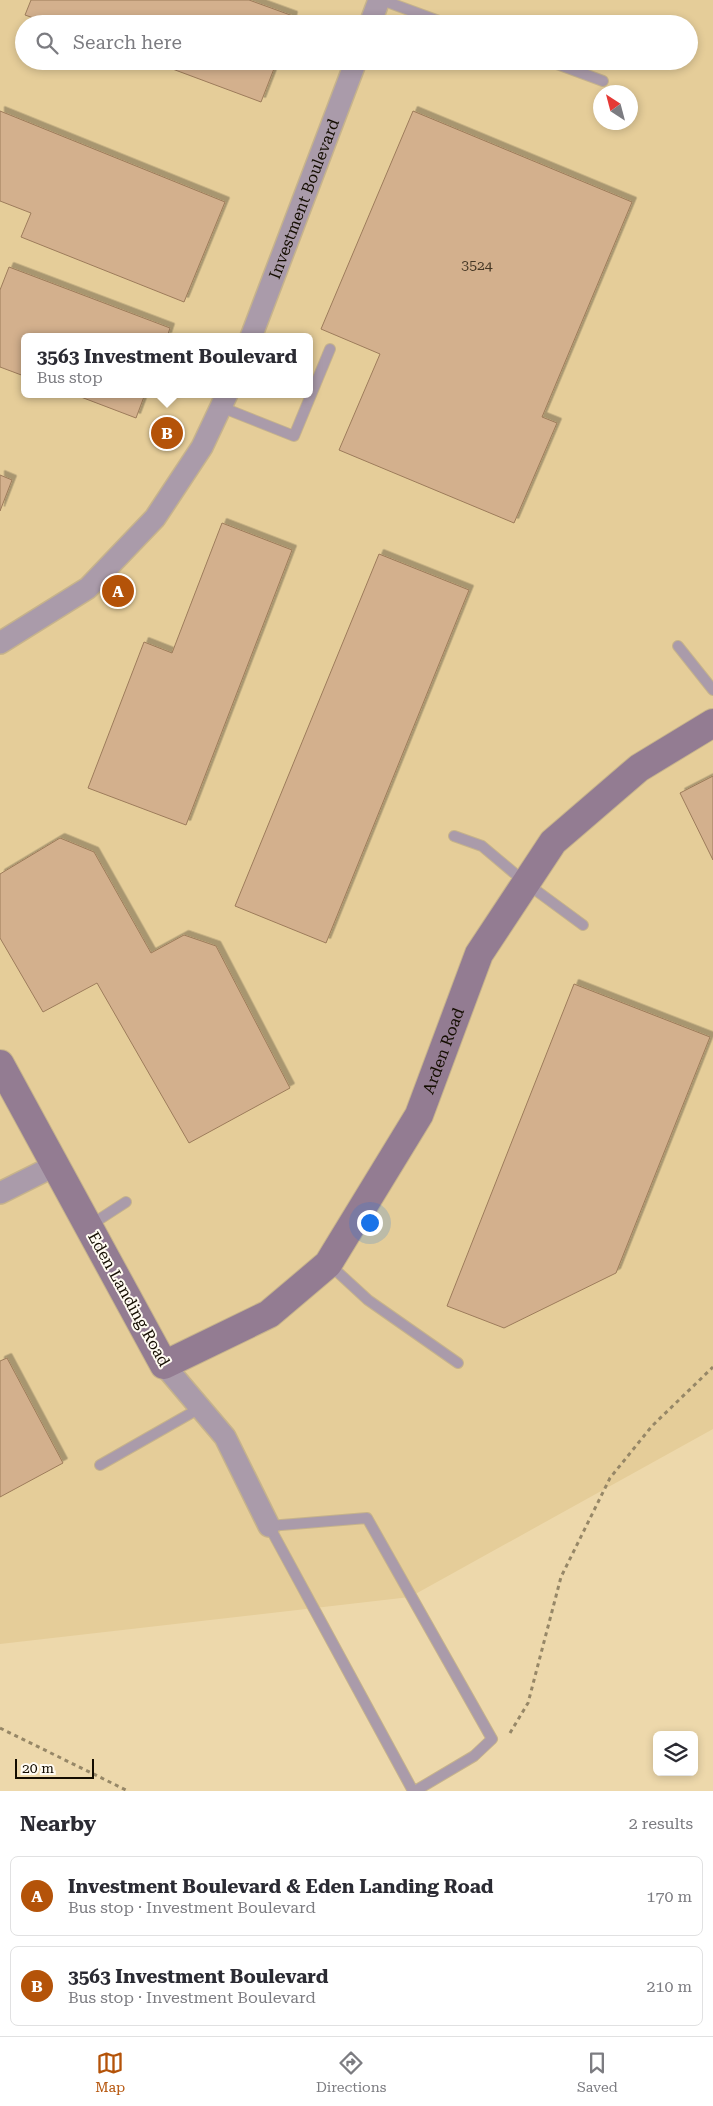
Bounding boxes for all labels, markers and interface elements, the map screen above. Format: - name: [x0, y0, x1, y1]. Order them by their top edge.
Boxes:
- search box: [15, 15, 698, 70]
- icon: search: [33, 29, 61, 57]
- text: Search here: [73, 31, 182, 54]
- north arrow: [593, 85, 638, 130]
- street label: Investment Boulevard: [265, 116, 343, 281]
- house number: 3524: [461, 257, 493, 273]
- popup: [21, 333, 313, 398]
- text: 3563 Investment Boulevard: [37, 345, 297, 368]
- text: Bus stop: [37, 368, 103, 387]
- pin: B: [151, 414, 183, 452]
- pin: A: [102, 572, 134, 610]
- street label: Arden Road: [418, 1005, 468, 1096]
- your location: [357, 1210, 383, 1236]
- street label: Eden Landing Road: [84, 1228, 174, 1370]
- map controls: [653, 1731, 698, 1776]
- button: layers: [653, 1731, 698, 1776]
- scale bar: [15, 1756, 94, 1779]
- text: 20 m: [22, 1760, 54, 1776]
- text: Nearby: [20, 1812, 96, 1836]
- text: 2 results: [629, 1814, 693, 1833]
- text: Investment Boulevard & Eden Landing Road: [68, 1875, 493, 1898]
- text: A: [31, 1887, 43, 1906]
- text: 170 m: [646, 1887, 692, 1906]
- text: Bus stop · Investment Boulevard: [68, 1898, 316, 1917]
- text: 3563 Investment Boulevard: [68, 1965, 329, 1988]
- text: B: [31, 1977, 43, 1996]
- text: 210 m: [646, 1977, 692, 1996]
- text: Bus stop · Investment Boulevard: [68, 1988, 316, 2007]
- tab: Map: [95, 2049, 125, 2095]
- tab: Directions: [316, 2049, 386, 2095]
- tab: Saved: [577, 2049, 618, 2095]

